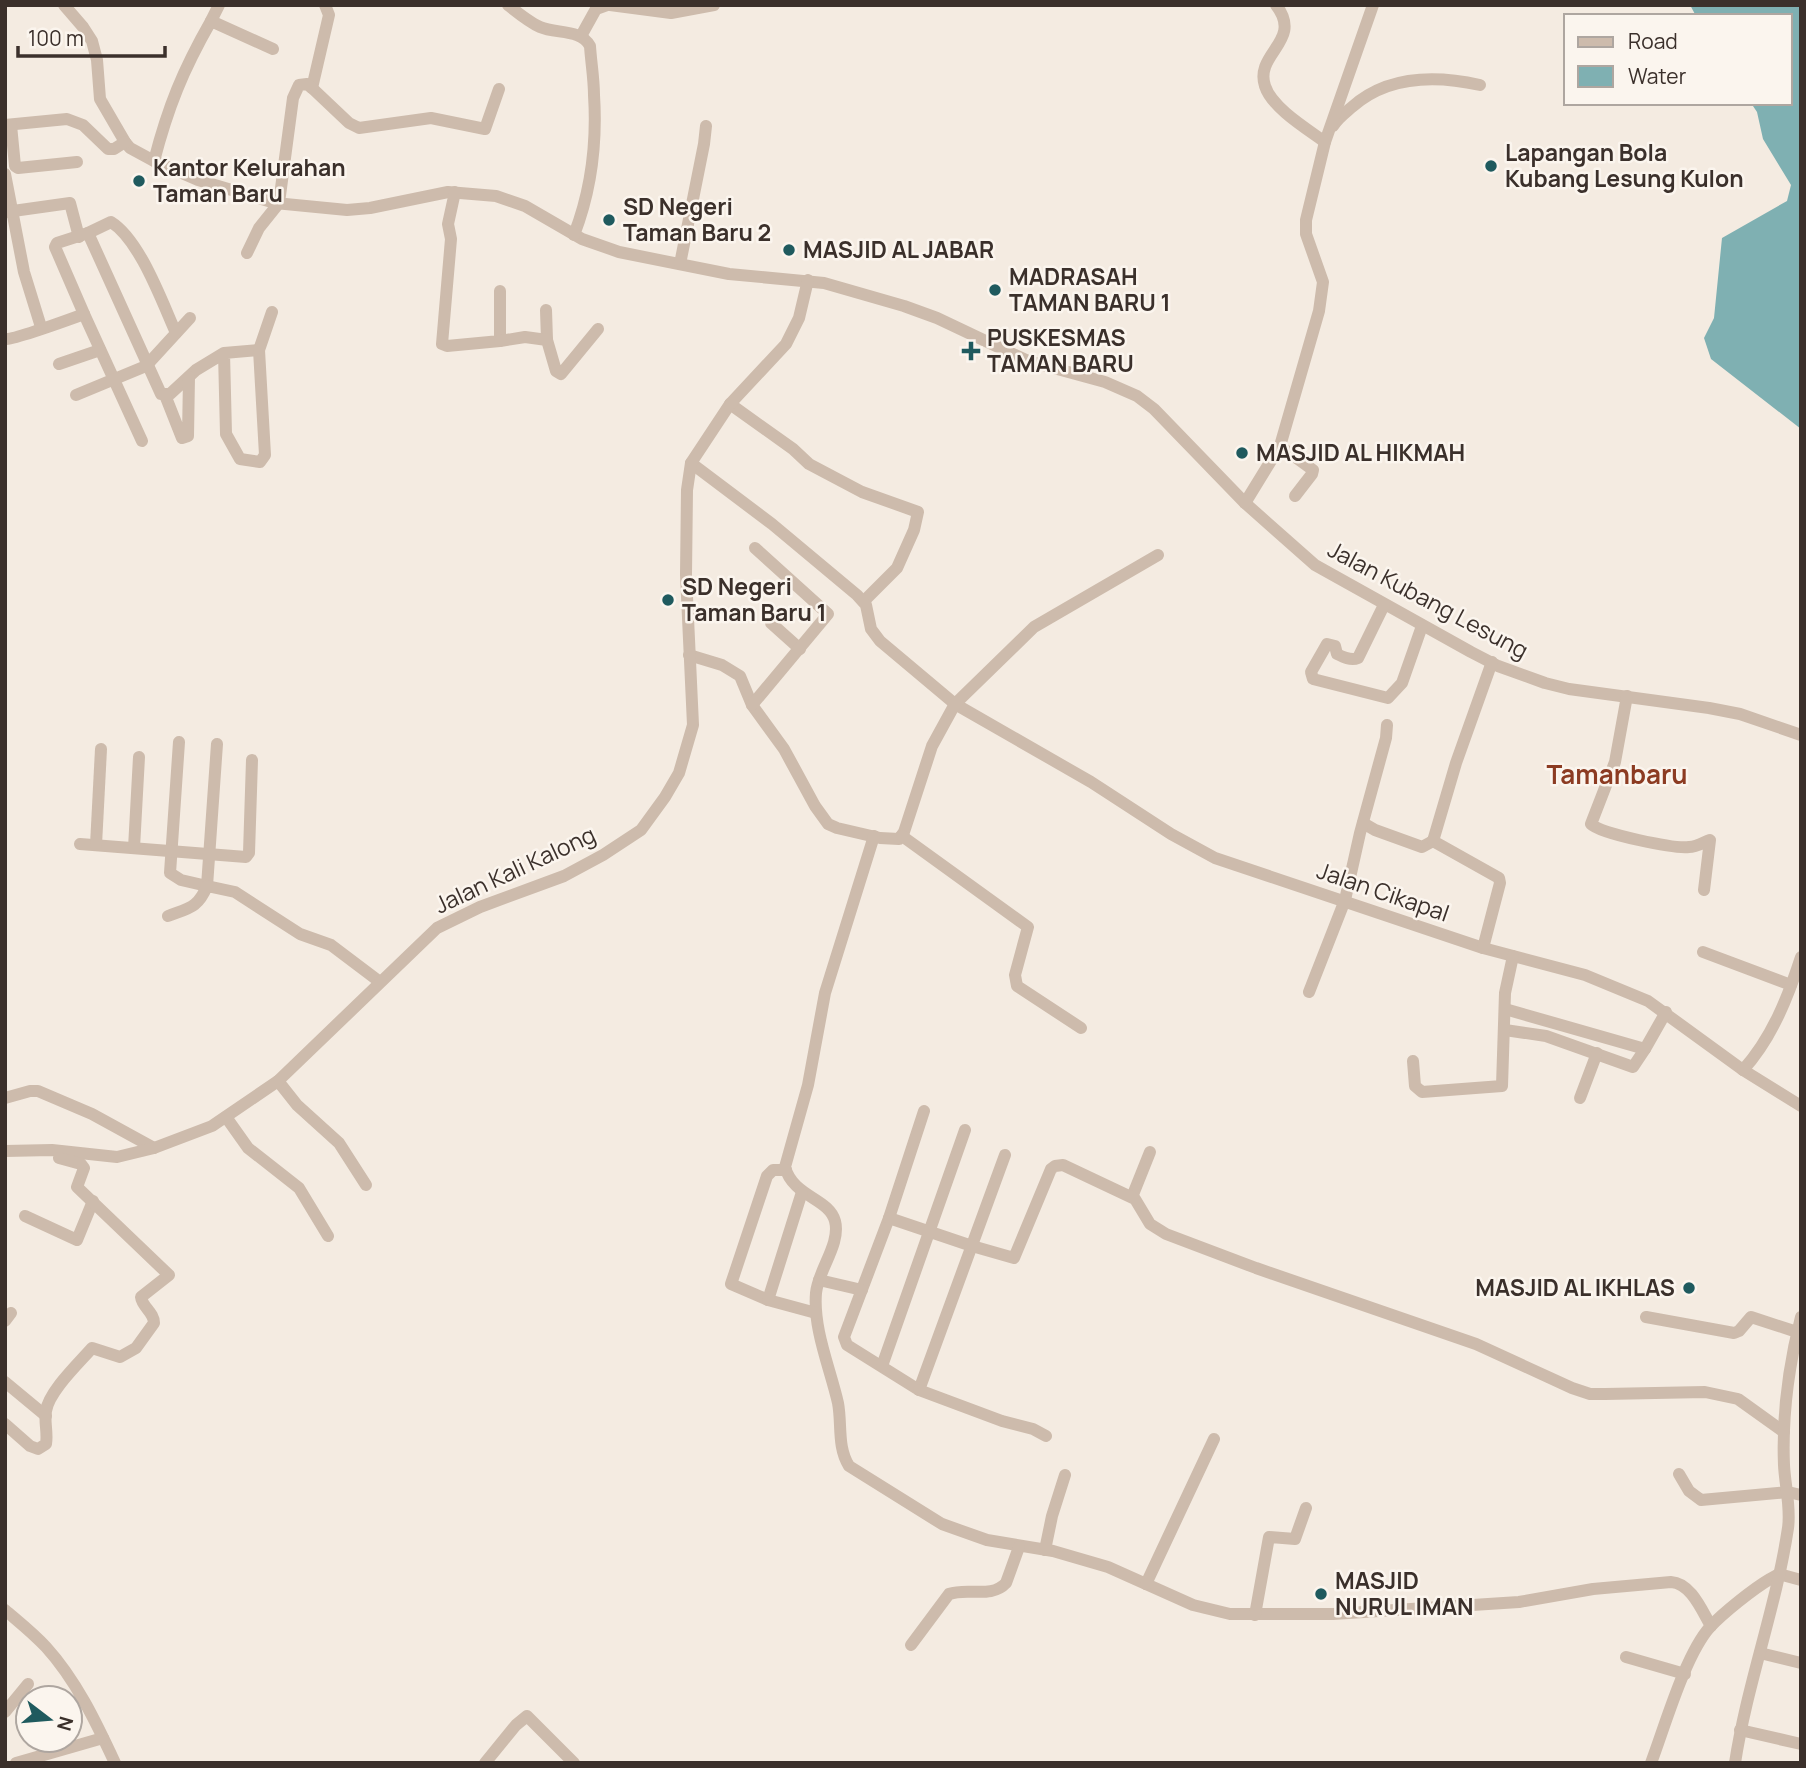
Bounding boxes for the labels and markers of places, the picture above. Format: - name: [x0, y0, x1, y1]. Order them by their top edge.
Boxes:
- place label: Lapangan Bola Kubang Lesung Kulon: [1505, 136, 1744, 194]
- place label: Kantor Kelurahan Taman Baru: [153, 151, 346, 209]
- marker: Lapangan Bola Kubang Lesung Kulon: [1483, 158, 1499, 174]
- marker: Kantor Kelurahan Taman Baru: [131, 173, 147, 189]
- place label: SD Negeri Taman Baru 2: [623, 190, 771, 248]
- marker: SD Negeri Taman Baru 2: [601, 212, 617, 228]
- place label: MASJID AL JABAR: [803, 233, 994, 265]
- marker: MASJID AL JABAR: [781, 242, 797, 258]
- place label: MADRASAH TAMAN BARU 1: [1009, 260, 1170, 318]
- marker: MADRASAH TAMAN BARU 1: [987, 282, 1003, 298]
- place label: PUSKESMAS TAMAN BARU: [987, 321, 1134, 379]
- marker: PUSKESMAS TAMAN BARU: [961, 341, 981, 361]
- place label: MASJID AL HIKMAH: [1256, 436, 1465, 468]
- marker: MASJID AL HIKMAH: [1234, 445, 1250, 461]
- place label: SD Negeri Taman Baru 1: [682, 570, 827, 628]
- marker: SD Negeri Taman Baru 1: [660, 592, 676, 608]
- place label: MASJID AL IKHLAS: [1475, 1271, 1675, 1303]
- marker: MASJID AL IKHLAS: [1681, 1280, 1697, 1296]
- place label: MASJID NURUL IMAN: [1335, 1564, 1474, 1622]
- marker: MASJID NURUL IMAN: [1313, 1586, 1329, 1602]

